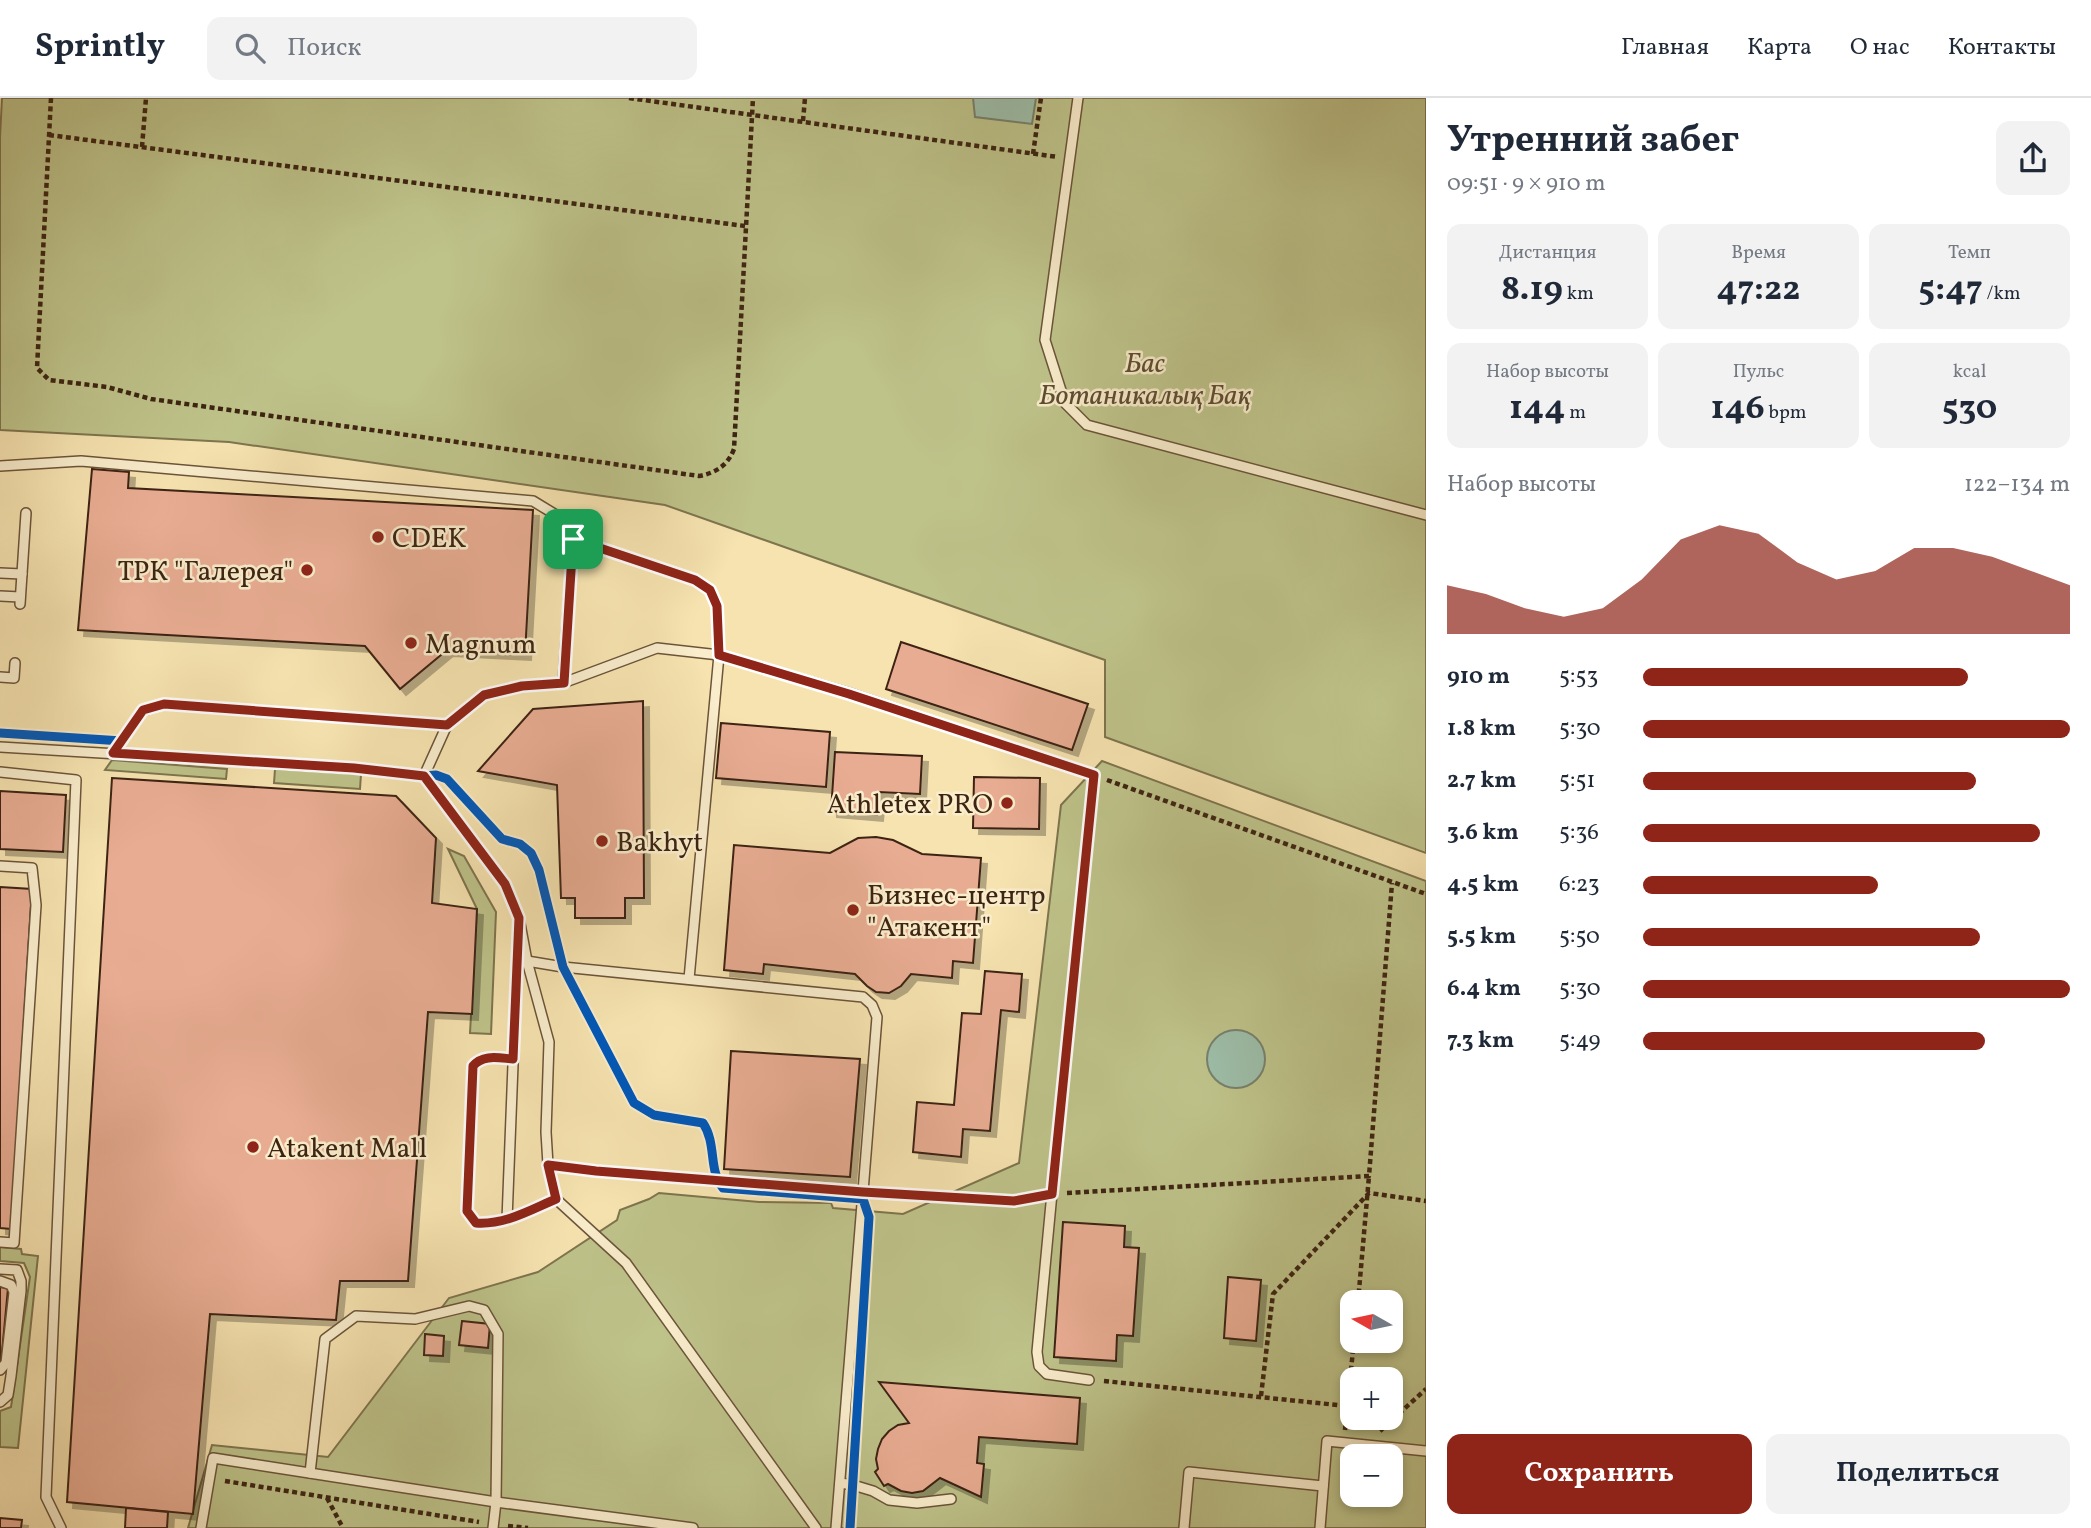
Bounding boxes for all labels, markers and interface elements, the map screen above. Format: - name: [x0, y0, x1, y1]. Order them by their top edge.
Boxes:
- search box: [207, 17, 697, 80]
- text: Sprintly: [35, 25, 165, 71]
- icon: search: [231, 29, 269, 67]
- text: Поиск: [287, 30, 361, 66]
- text: Главная: [1621, 31, 1709, 65]
- text: Карта: [1747, 31, 1812, 65]
- text: О нас: [1850, 31, 1910, 65]
- text: Контакты: [1948, 31, 2056, 65]
- text: Утренний забег: [1447, 115, 1739, 168]
- button: share: [1996, 121, 2070, 195]
- text: 09:51 · 9 × 910 m: [1447, 168, 1606, 200]
- text: Дистанция: [1499, 240, 1596, 266]
- text: Время: [1731, 240, 1786, 266]
- text: Темп: [1948, 240, 1991, 266]
- text: 8.19: [1501, 266, 1563, 314]
- text: 47:22: [1717, 266, 1800, 314]
- text: 5:47: [1918, 266, 1983, 314]
- text: km: [1563, 281, 1594, 307]
- text: /km: [1983, 281, 2021, 307]
- park label: Бас Ботаникалық Бақ: [1039, 345, 1252, 416]
- text: Набор высоты: [1486, 359, 1609, 385]
- text: Пульс: [1733, 359, 1784, 385]
- text: kcal: [1953, 359, 1986, 385]
- text: 144: [1509, 385, 1565, 433]
- text: 146: [1710, 385, 1765, 433]
- text: 530: [1942, 385, 1997, 433]
- text: m: [1565, 400, 1586, 426]
- text: bpm: [1765, 400, 1807, 426]
- text: Набор высоты: [1447, 469, 1596, 501]
- text: 122–134 m: [1964, 469, 2070, 501]
- pin: [543, 509, 603, 569]
- place label: CDEK: [392, 520, 467, 559]
- icon: arrive: [554, 520, 592, 558]
- marker: CDEK: [370, 529, 386, 545]
- place label: ТРК "Галерея": [117, 553, 293, 592]
- marker: ТРК "Галерея": [299, 562, 315, 578]
- place label: Magnum: [425, 626, 537, 665]
- marker: Magnum: [403, 635, 419, 651]
- text: 910 m: [1447, 661, 1510, 693]
- text: 5:53: [1559, 661, 1598, 693]
- text: 1.8 km: [1447, 713, 1516, 745]
- text: 5:30: [1559, 713, 1601, 745]
- text: 2.7 km: [1447, 765, 1517, 797]
- text: 5:51: [1559, 765, 1595, 797]
- place label: Athletex PRO: [827, 786, 993, 825]
- marker: Athletex PRO: [999, 795, 1015, 811]
- text: 3.6 km: [1447, 817, 1519, 849]
- text: 5:36: [1559, 817, 1599, 849]
- place label: Bakhyt: [616, 824, 703, 863]
- marker: Bakhyt: [594, 833, 610, 849]
- text: 4.5 km: [1447, 869, 1519, 901]
- text: 6:23: [1559, 869, 1600, 901]
- place label: Бизнес-центр "Атакент": [867, 877, 1046, 948]
- marker: Бизнес-центр "Атакент": [845, 902, 861, 918]
- text: 5.5 km: [1447, 921, 1516, 953]
- text: 5:50: [1559, 921, 1600, 953]
- text: 6.4 km: [1447, 973, 1521, 1005]
- text: 5:30: [1559, 973, 1601, 1005]
- text: 7.3 km: [1447, 1025, 1514, 1057]
- text: 5:49: [1559, 1025, 1600, 1057]
- place label: Atakent Mall: [267, 1130, 427, 1169]
- marker: Atakent Mall: [245, 1139, 261, 1155]
- north arrow: [1340, 1290, 1404, 1353]
- map controls: [1340, 1290, 1403, 1507]
- button: +: [1340, 1367, 1403, 1430]
- button: Сохранить: [1447, 1434, 1752, 1514]
- button: Поделиться: [1766, 1434, 2070, 1514]
- button: −: [1340, 1444, 1403, 1507]

